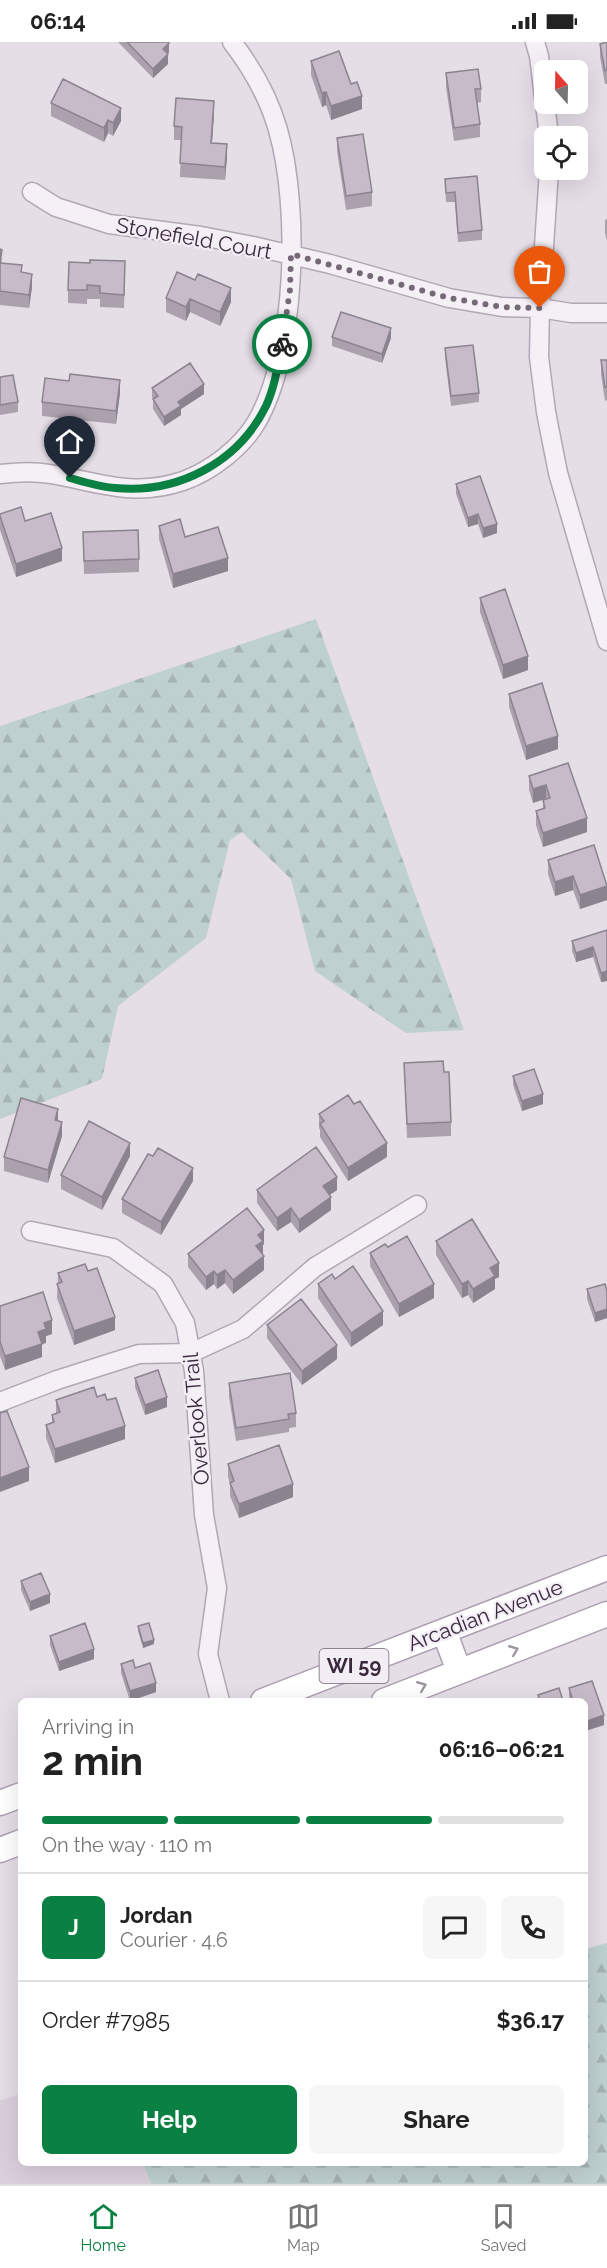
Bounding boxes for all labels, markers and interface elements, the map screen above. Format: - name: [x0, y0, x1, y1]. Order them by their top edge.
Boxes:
- text: 06:14: [30, 8, 86, 34]
- north arrow: [534, 60, 588, 114]
- map controls: [534, 60, 588, 180]
- button: locate: [534, 126, 588, 180]
- street label: Stonefield Court: [114, 212, 274, 264]
- pin: [514, 246, 565, 308]
- icon: bag: [523, 255, 556, 288]
- courier: [252, 314, 312, 374]
- icon: bike: [266, 328, 299, 361]
- pin: [44, 416, 95, 478]
- icon: home: [53, 425, 86, 458]
- street label: Overlook Trail: [178, 1351, 214, 1486]
- street label: Arcadian Avenue: [404, 1574, 566, 1656]
- one-way arrow: [508, 1645, 519, 1657]
- road number: WI 59: [320, 1649, 388, 1683]
- one-way arrow: [415, 1681, 426, 1693]
- text: Arriving in: [42, 1715, 134, 1739]
- text: 06:16–06:21: [439, 1736, 564, 1762]
- text: 2 min: [42, 1738, 143, 1784]
- text: On the way · 110 m: [42, 1833, 212, 1857]
- button: chat: [423, 1896, 486, 1959]
- button: phone: [501, 1896, 564, 1959]
- text: Jordan: [120, 1902, 192, 1928]
- text: J: [68, 1914, 79, 1940]
- text: Courier · 4.6: [120, 1928, 228, 1952]
- text: Order #7985: [42, 2007, 170, 2033]
- text: $36.17: [496, 2007, 564, 2033]
- button: Help: [42, 2085, 297, 2154]
- button: Share: [309, 2085, 564, 2154]
- tab: Home: [80, 2200, 126, 2255]
- tab: Map: [287, 2200, 320, 2255]
- tab: Saved: [481, 2200, 526, 2255]

